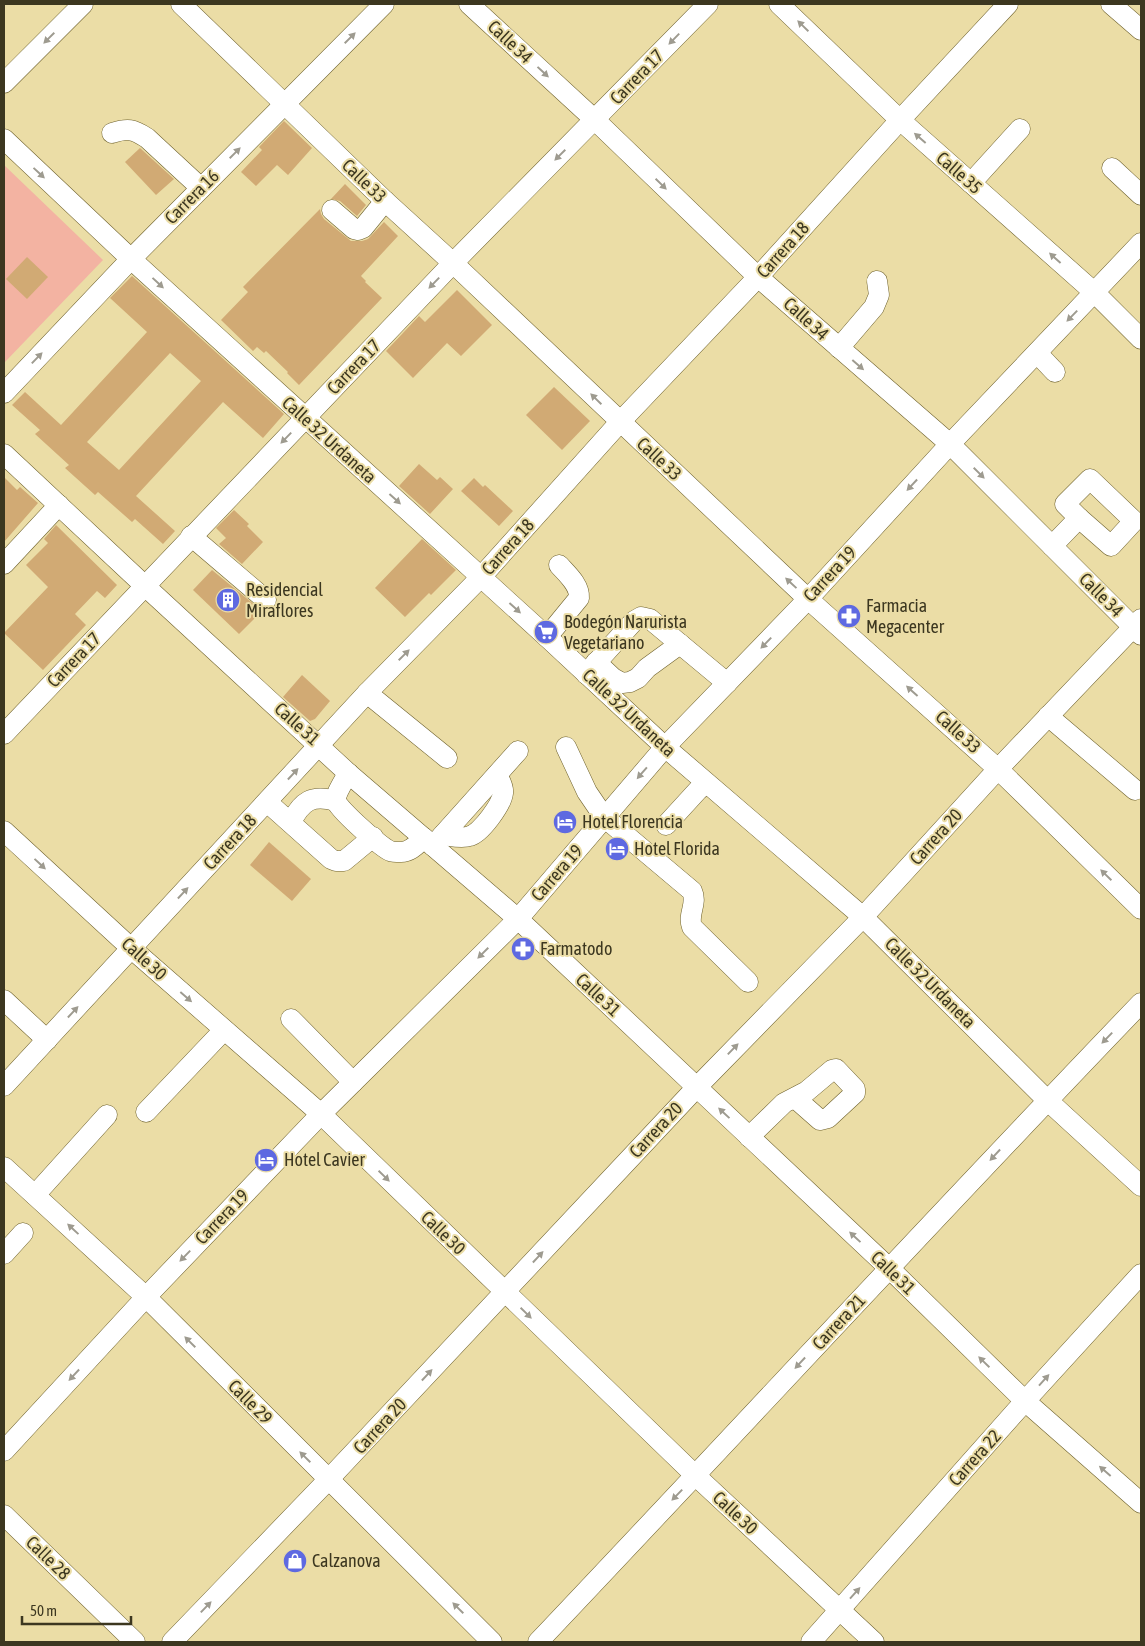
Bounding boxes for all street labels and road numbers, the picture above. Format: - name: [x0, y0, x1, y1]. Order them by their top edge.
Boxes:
- street label: Calle 34: [484, 16, 537, 68]
- street label: Carrera 17: [605, 45, 668, 108]
- street label: Calle 35: [932, 147, 986, 198]
- street label: Calle 33: [338, 155, 391, 207]
- street label: Carrera 16: [160, 165, 223, 228]
- street label: Carrera 18: [752, 217, 813, 282]
- street label: Calle 34: [779, 293, 833, 344]
- street label: Carrera 17: [322, 335, 385, 398]
- street label: Calle 32 Urdaneta: [278, 392, 381, 487]
- street label: Calle 33: [633, 433, 686, 485]
- street label: Carrera 18: [477, 514, 538, 579]
- street label: Carrera 19: [799, 542, 860, 606]
- street label: Calle 34: [1075, 568, 1128, 621]
- street label: Carrera 17: [42, 628, 105, 691]
- street label: Calle 32 Urdaneta: [579, 664, 680, 761]
- street label: Calle 31: [270, 698, 324, 749]
- street label: Calle 33: [931, 706, 985, 757]
- street label: Carrera 20: [905, 804, 966, 869]
- street label: Carrera 18: [199, 810, 260, 874]
- street label: Carrera 19: [526, 840, 587, 905]
- street label: Calle 30: [117, 933, 171, 984]
- street label: Calle 32 Urdaneta: [881, 933, 980, 1032]
- street label: Calle 31: [572, 969, 625, 1021]
- street label: Carrera 20: [625, 1098, 686, 1162]
- street label: Carrera 19: [190, 1185, 253, 1248]
- street label: Calle 30: [417, 1207, 470, 1259]
- street label: Calle 31: [867, 1247, 920, 1299]
- street label: Carrera 21: [808, 1290, 869, 1354]
- street label: Calle 29: [224, 1375, 277, 1428]
- street label: Carrera 20: [349, 1394, 410, 1458]
- street label: Carrera 22: [944, 1425, 1005, 1490]
- street label: Calle 30: [709, 1487, 762, 1539]
- street label: Calle 28: [22, 1532, 75, 1584]

